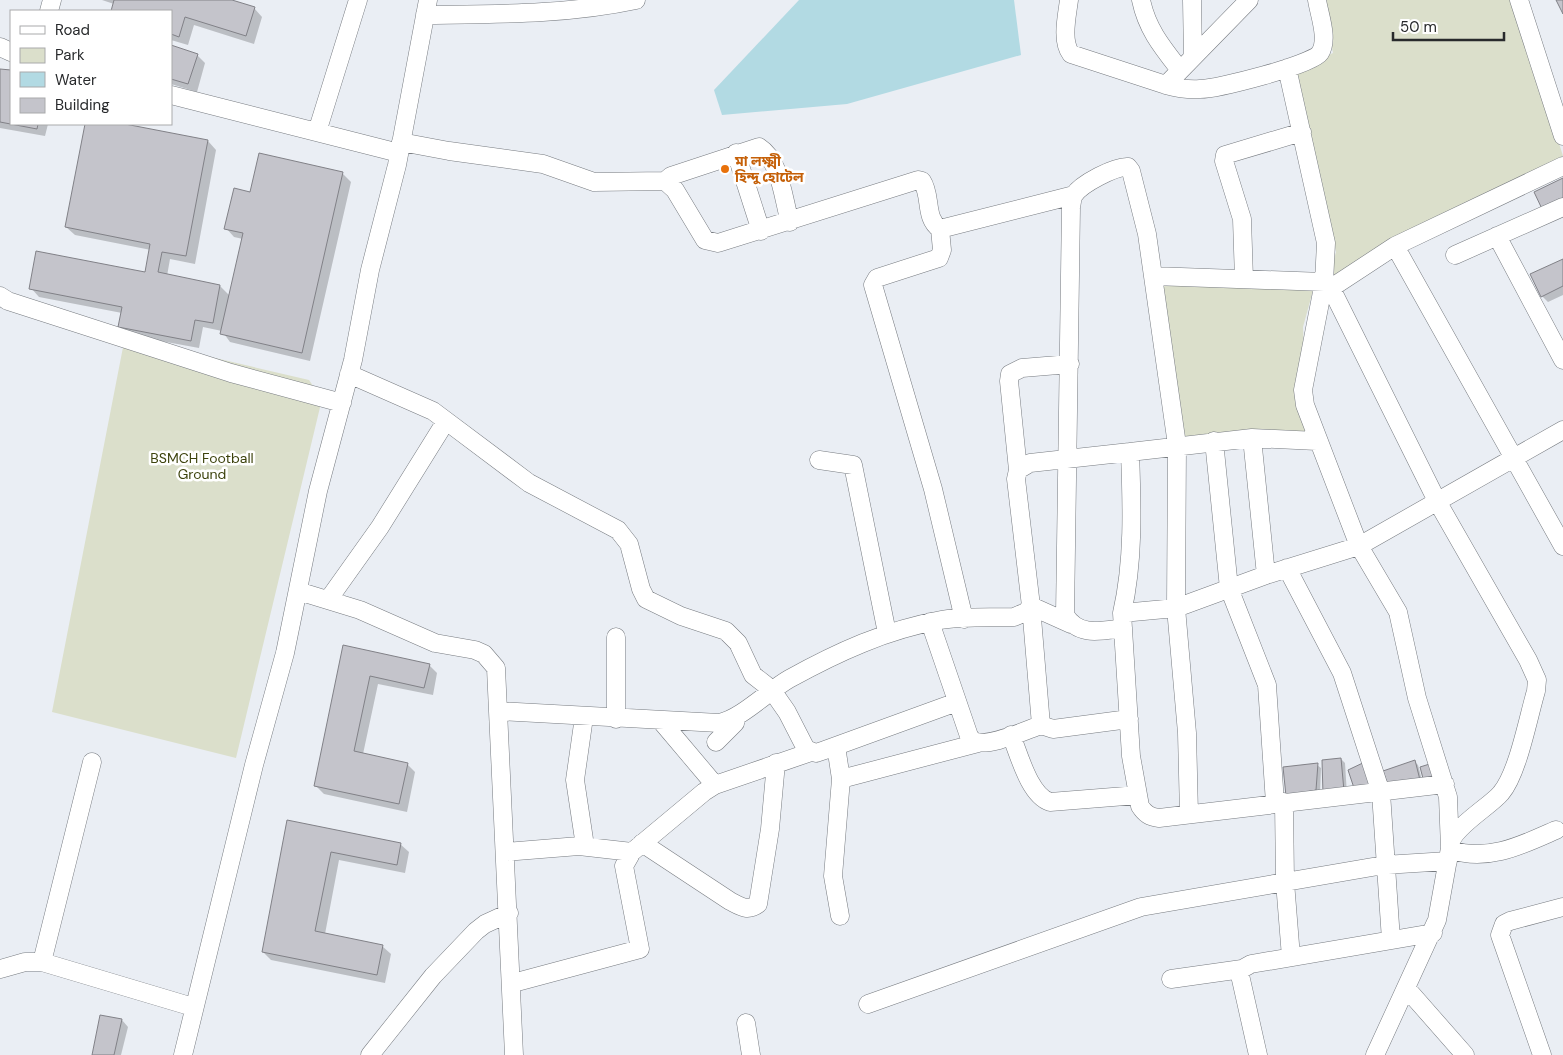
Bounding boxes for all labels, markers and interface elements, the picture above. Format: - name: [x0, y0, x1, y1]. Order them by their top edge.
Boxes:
- legend: [10, 10, 172, 125]
- scale bar: [1393, 10, 1504, 42]
- text: 50 m: [1400, 17, 1437, 37]
- text: Road: [55, 20, 90, 40]
- text: Park: [55, 45, 85, 65]
- text: Water: [55, 70, 97, 90]
- text: Building: [55, 95, 110, 115]
- place label: মা লক্ষ্মী হিন্দু হোটেল: [734, 152, 804, 186]
- marker: মা লক্ষ্মী হিন্দু হোটেল: [719, 163, 731, 175]
- park label: BSMCH Football Ground: [150, 449, 254, 483]

